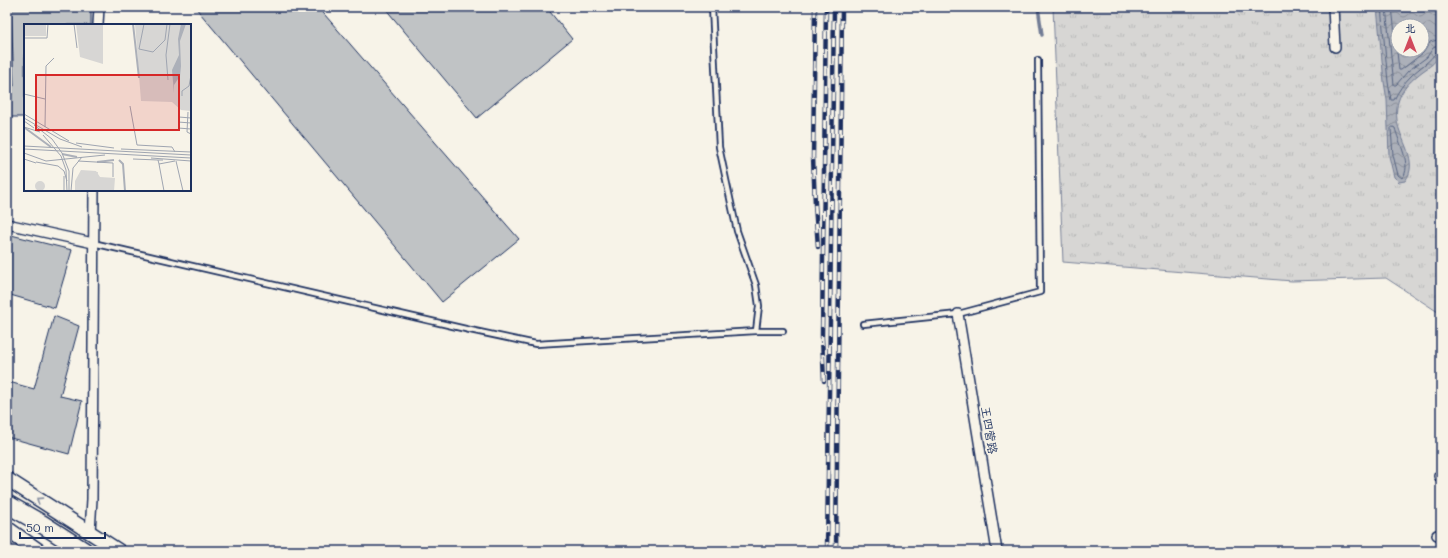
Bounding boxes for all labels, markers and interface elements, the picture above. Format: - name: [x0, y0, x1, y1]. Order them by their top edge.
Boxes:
- north arrow: [1390, 18, 1430, 58]
- text: 北: [1405, 20, 1416, 35]
- inset map: [24, 24, 191, 191]
- street label: 王四营路: [978, 405, 1002, 455]
- one-way arrow: [36, 497, 43, 504]
- scale bar: [20, 514, 105, 540]
- text: 50 m: [26, 519, 54, 535]

